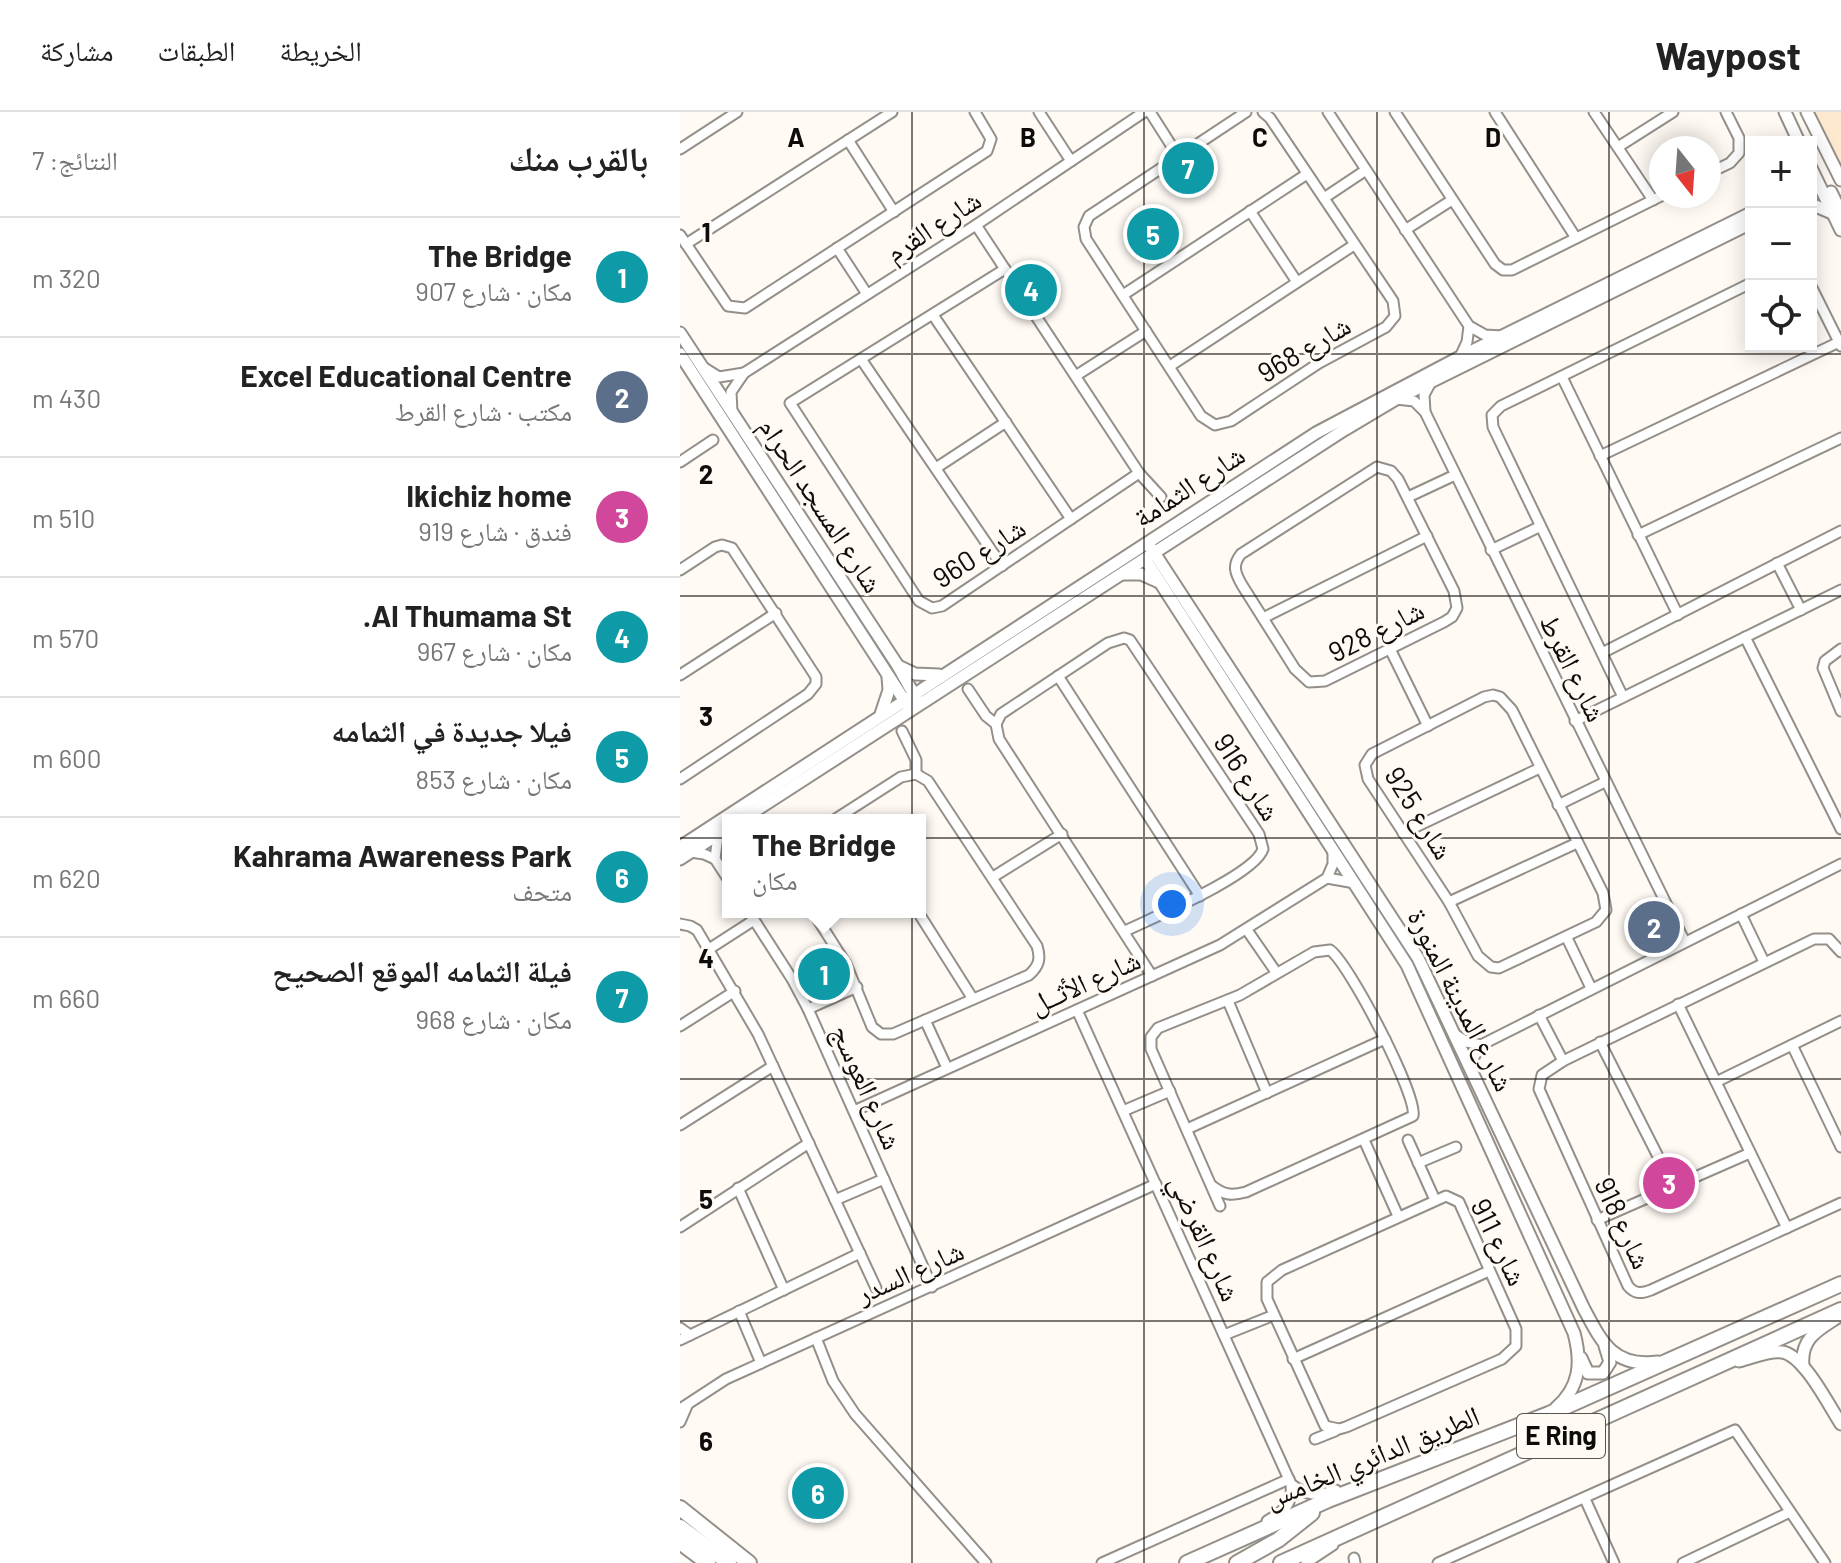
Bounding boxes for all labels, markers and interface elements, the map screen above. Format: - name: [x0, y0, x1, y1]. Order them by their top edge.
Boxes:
- text: Waypost: [1655, 32, 1801, 78]
- text: مشاركة: [40, 33, 114, 67]
- text: الطبقات: [158, 33, 235, 67]
- text: الخريطة: [279, 33, 362, 67]
- text: A: [787, 121, 805, 152]
- text: B: [1020, 121, 1036, 152]
- text: C: [1252, 121, 1268, 152]
- text: D: [1485, 121, 1501, 152]
- north arrow: [1649, 136, 1721, 208]
- map controls: [1745, 136, 1817, 352]
- button: +: [1745, 136, 1817, 208]
- text: بالقرب منك: [508, 137, 648, 178]
- pin: 7: [1162, 138, 1214, 198]
- text: النتائج: 7: [32, 144, 118, 175]
- street label: شارع القرم: [878, 182, 988, 271]
- pin: 5: [1127, 204, 1179, 264]
- button: −: [1745, 208, 1817, 280]
- text: 1: [701, 216, 711, 247]
- text: The Bridge: [428, 237, 572, 273]
- pin: 4: [1005, 260, 1057, 320]
- text: 320 m: [32, 262, 101, 293]
- text: 1: [617, 262, 627, 293]
- text: مكان · شارع 907: [415, 275, 572, 306]
- button: locate: [1745, 280, 1817, 352]
- street label: شارع 968: [1251, 307, 1357, 391]
- text: Excel Educational Centre: [240, 357, 572, 393]
- text: 430 m: [32, 382, 101, 413]
- text: 2: [615, 382, 629, 413]
- text: مكتب · شارع القرط: [395, 395, 572, 426]
- street label: شارع المسجد الحرام: [750, 410, 891, 600]
- street label: شارع الثمامة: [1127, 437, 1251, 535]
- text: 2: [699, 458, 713, 489]
- text: Ikichiz home: [406, 477, 572, 513]
- text: 510 m: [32, 502, 95, 533]
- text: 3: [615, 502, 629, 533]
- street label: شارع 960: [926, 510, 1032, 596]
- text: فندق · شارع 919: [418, 515, 572, 546]
- street label: شارع 928: [1322, 592, 1430, 670]
- text: Al Thumama St.: [363, 597, 572, 633]
- street label: شارع القرط: [1532, 608, 1614, 728]
- text: 570 m: [32, 622, 99, 653]
- text: 4: [614, 622, 630, 653]
- text: مكان · شارع 967: [417, 635, 572, 666]
- text: 3: [699, 700, 713, 731]
- text: فيلا جديدة في الثمامه: [331, 712, 572, 748]
- street label: شارع 916: [1205, 726, 1289, 828]
- text: 600 m: [32, 742, 102, 773]
- text: 5: [615, 742, 629, 773]
- street label: شارع 925: [1376, 760, 1462, 866]
- text: مكان · شارع 853: [416, 763, 572, 794]
- popup: [722, 814, 926, 918]
- text: The Bridge: [752, 826, 896, 862]
- text: Kahrama Awareness Park: [233, 837, 572, 873]
- text: 620 m: [32, 862, 101, 893]
- text: 6: [615, 862, 629, 893]
- text: مكان: [752, 864, 798, 895]
- text: متحف: [512, 875, 572, 906]
- your location: [1152, 884, 1192, 924]
- pin: 2: [1628, 897, 1680, 957]
- street label: شارع المدينة المنورة: [1400, 903, 1522, 1097]
- text: 4: [698, 942, 714, 973]
- street label: شارع الأثــل: [1024, 942, 1146, 1022]
- pin: 1: [798, 944, 850, 1004]
- text: فيلة الثمامه الموقع الصحيح: [272, 952, 572, 988]
- text: 660 m: [32, 982, 100, 1013]
- text: 7: [616, 982, 628, 1013]
- text: مكان · شارع 968: [415, 1003, 572, 1034]
- street label: شارع العوسج: [823, 1019, 911, 1155]
- pin: 3: [1643, 1153, 1695, 1213]
- street label: شارع القرضي: [1156, 1169, 1249, 1309]
- street label: شارع 918: [1586, 1171, 1660, 1275]
- text: 5: [699, 1183, 713, 1214]
- street label: شارع 911: [1463, 1193, 1535, 1291]
- street label: شارع السدر: [850, 1232, 969, 1312]
- street label: الطريق الدائري الخامس: [1259, 1397, 1487, 1521]
- road number: E Ring: [1517, 1414, 1605, 1458]
- text: 6: [699, 1425, 713, 1456]
- pin: 6: [792, 1463, 844, 1523]

